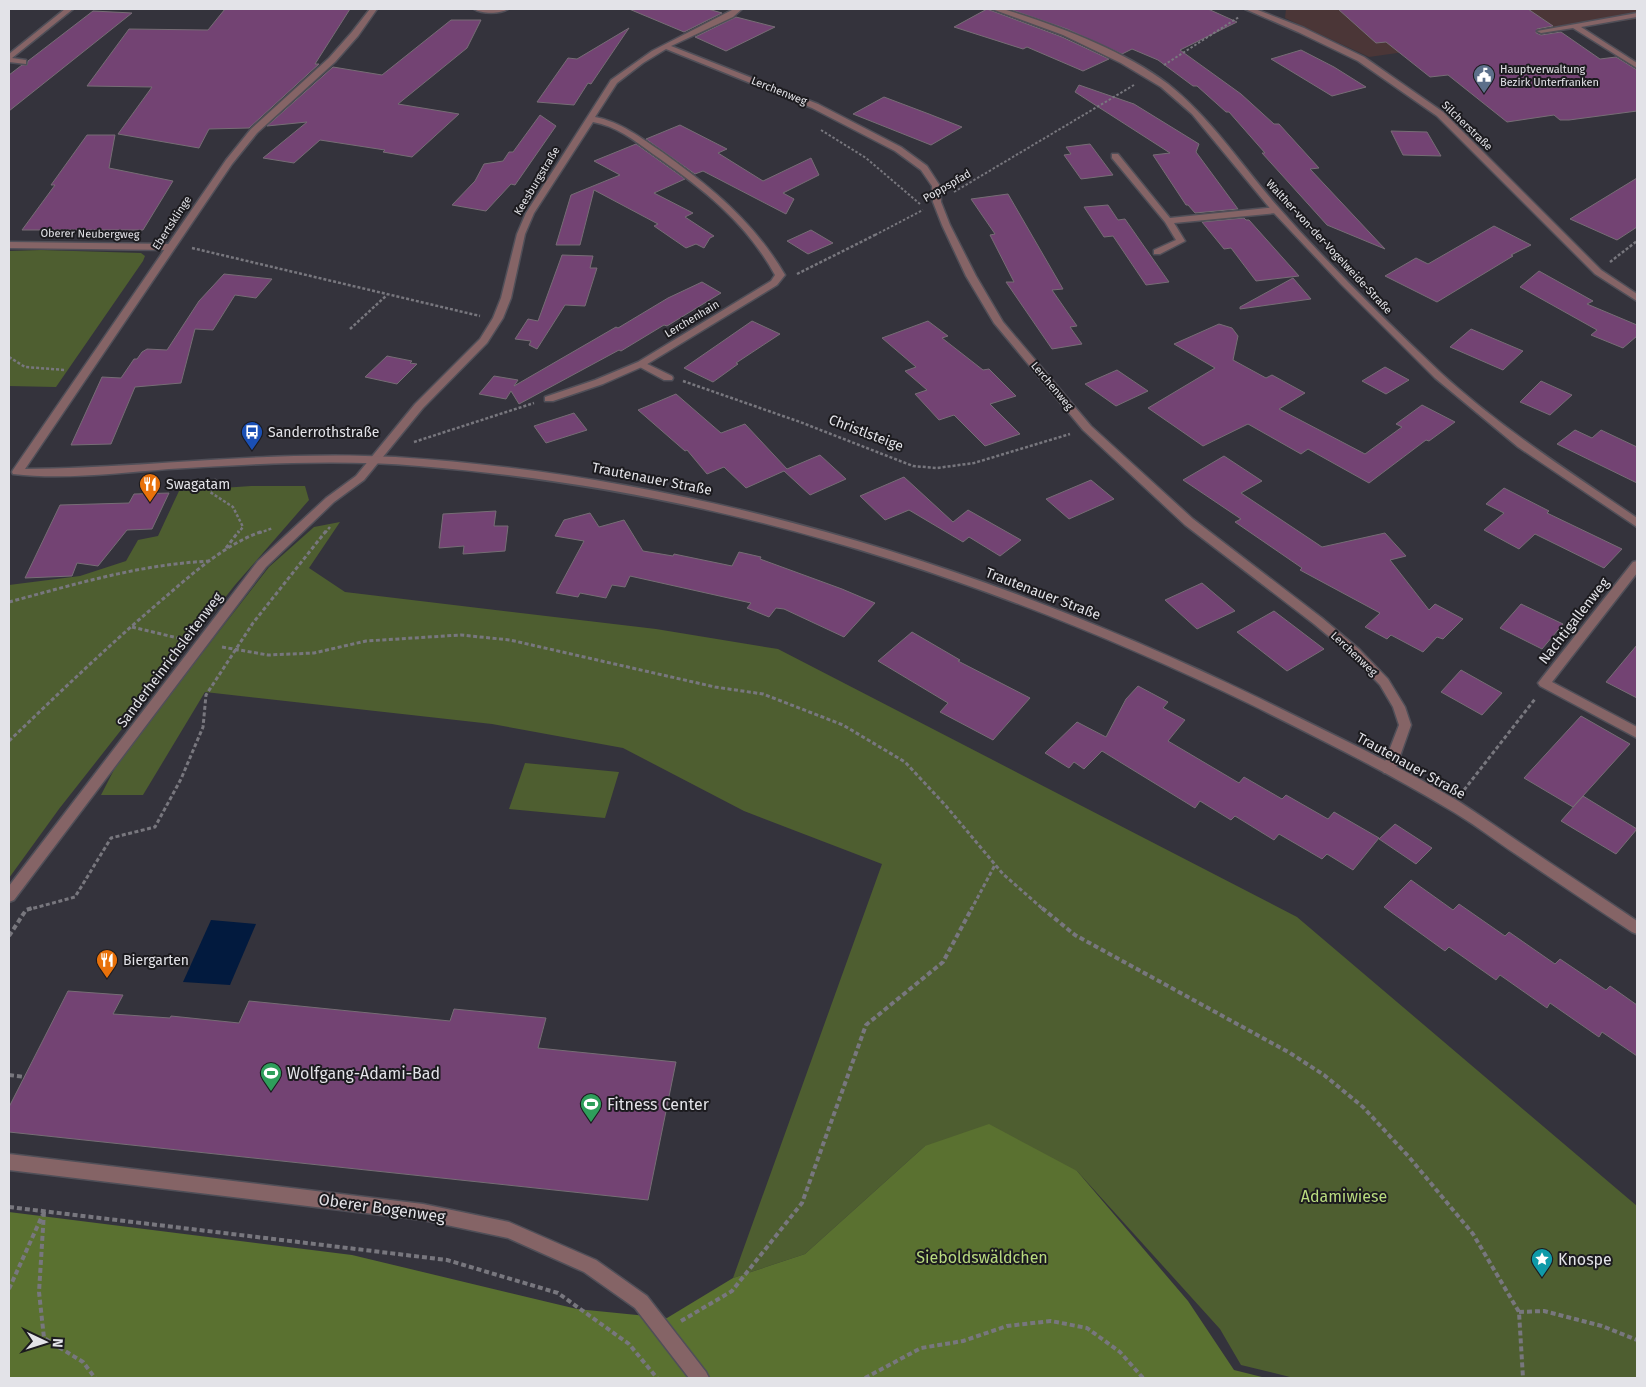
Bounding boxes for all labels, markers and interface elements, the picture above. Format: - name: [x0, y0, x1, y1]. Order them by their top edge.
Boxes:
- public building icon: Hauptverwaltung Bezirk Unterfranken: [1472, 63, 1496, 94]
- place label: Hauptverwaltung Bezirk Unterfranken: [1500, 63, 1599, 89]
- street label: Lerchenweg: [749, 74, 809, 108]
- street label: Silcherstraße: [1439, 99, 1495, 153]
- street label: Keesburgstraße: [511, 144, 563, 218]
- street label: Poppspfad: [921, 167, 973, 205]
- street label: Walther-von-der-Vogelweide-Straße: [1263, 177, 1395, 317]
- street label: Ebertsklinge: [150, 194, 194, 252]
- street label: Oberer Neubergweg: [40, 227, 140, 241]
- street label: Lerchenhain: [662, 298, 722, 340]
- street label: Lerchenweg: [1028, 359, 1076, 413]
- street label: Christlsteige: [826, 411, 906, 455]
- bus stop icon: Sanderrothstraße: [240, 420, 264, 451]
- place label: Sanderrothstraße: [268, 424, 379, 441]
- street label: Trautenauer Straße: [591, 459, 713, 499]
- restaurant icon: Swagatam: [138, 472, 162, 503]
- place label: Swagatam: [166, 476, 230, 493]
- street label: Trautenauer Straße: [983, 564, 1103, 624]
- street label: Nachtigallenweg: [1535, 574, 1613, 667]
- street label: Sanderheinrichsleitenweg: [114, 588, 227, 731]
- street label: Lerchenweg: [1328, 629, 1380, 679]
- street label: Trautenauer Straße: [1354, 729, 1468, 803]
- restaurant icon: Biergarten: [95, 948, 119, 979]
- place label: Biergarten: [123, 952, 189, 969]
- sports icon: Wolfgang-Adami-Bad: [259, 1061, 283, 1092]
- place label: Wolfgang-Adami-Bad: [287, 1064, 440, 1083]
- sports icon: Fitness Center: [579, 1092, 603, 1123]
- place label: Fitness Center: [607, 1095, 710, 1114]
- park label: Adamiwiese: [1301, 1187, 1387, 1206]
- street label: Oberer Bogenweg: [317, 1190, 447, 1226]
- place icon: Knospe: [1530, 1247, 1554, 1278]
- park label: Sieboldswäldchen: [916, 1248, 1048, 1267]
- place label: Knospe: [1558, 1250, 1612, 1269]
- north arrow: [20, 1317, 70, 1367]
- text: N: [49, 1338, 66, 1348]

